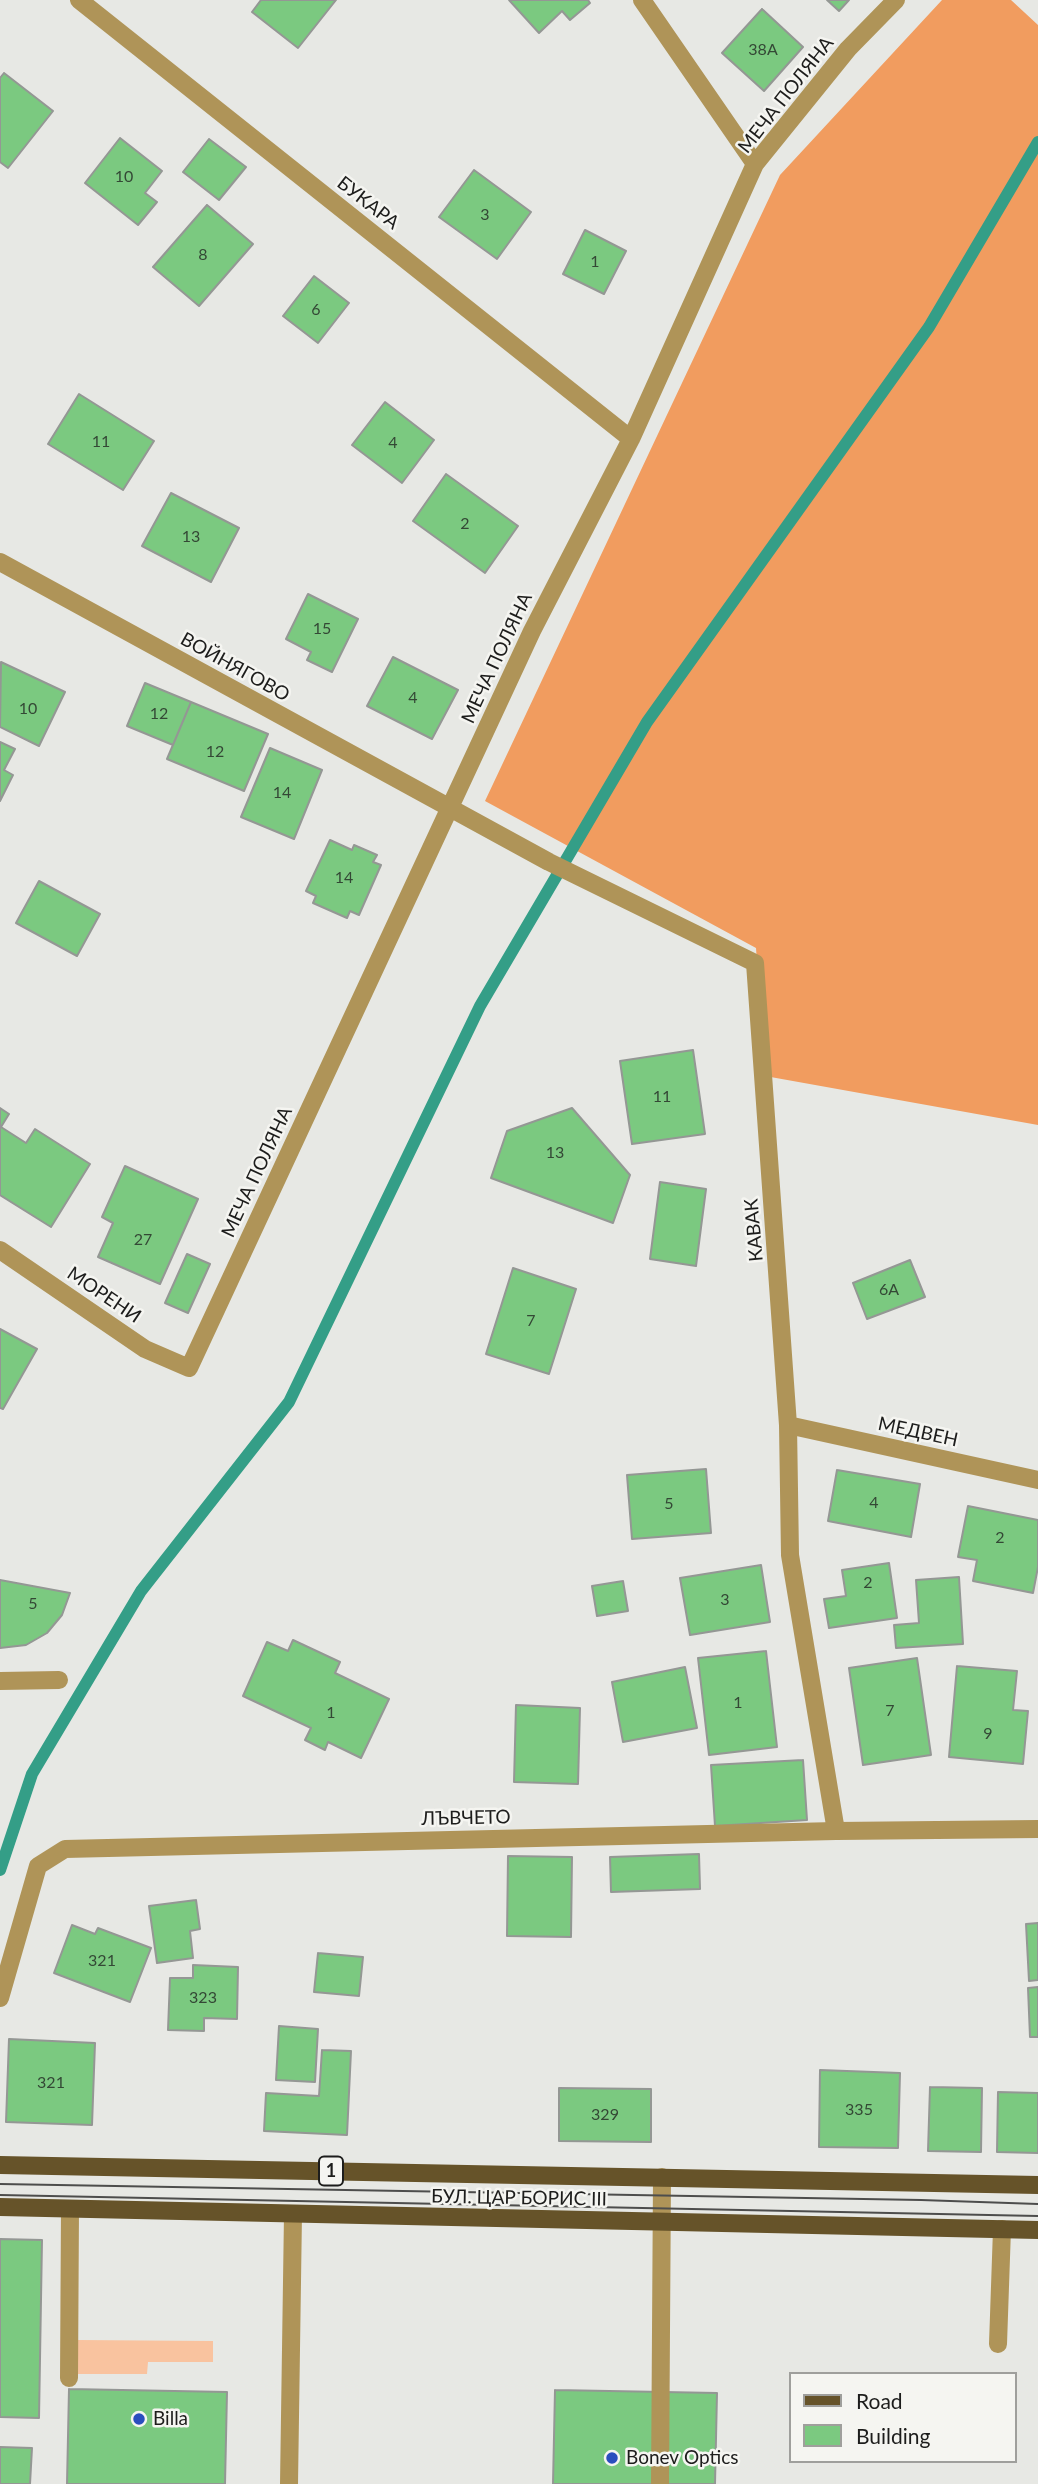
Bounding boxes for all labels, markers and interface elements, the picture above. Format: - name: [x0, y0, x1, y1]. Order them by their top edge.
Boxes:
- street label: МЕЧА ПОЛЯНА: [733, 32, 839, 158]
- house number: 38А: [748, 40, 778, 60]
- house number: 10: [115, 167, 133, 187]
- street label: БУКАРА: [332, 172, 404, 234]
- house number: 3: [480, 205, 490, 225]
- house number: 8: [198, 245, 208, 265]
- house number: 1: [590, 252, 600, 272]
- house number: 6: [311, 300, 321, 320]
- house number: 11: [92, 432, 110, 452]
- house number: 4: [388, 433, 398, 453]
- house number: 2: [460, 514, 470, 534]
- house number: 13: [182, 527, 200, 547]
- street label: МЕЧА ПОЛЯНА: [457, 589, 537, 727]
- house number: 15: [313, 619, 331, 639]
- street label: ВОЙНЯГОВО: [176, 628, 294, 706]
- house number: 4: [408, 688, 418, 708]
- house number: 10: [19, 699, 37, 719]
- house number: 12: [150, 704, 168, 724]
- house number: 12: [206, 742, 224, 762]
- house number: 14: [273, 783, 291, 803]
- house number: 14: [335, 868, 353, 888]
- house number: 11: [653, 1087, 671, 1107]
- street label: МЕЧА ПОЛЯНА: [217, 1103, 297, 1241]
- house number: 13: [546, 1143, 564, 1163]
- street label: КАВАК: [740, 1198, 768, 1262]
- house number: 27: [134, 1230, 152, 1250]
- street label: МОРЕНИ: [63, 1262, 145, 1328]
- house number: 6А: [879, 1280, 899, 1300]
- house number: 7: [526, 1311, 536, 1331]
- street label: МЕДВЕН: [876, 1412, 960, 1452]
- house number: 4: [869, 1493, 879, 1513]
- house number: 5: [664, 1494, 674, 1514]
- house number: 2: [995, 1528, 1005, 1548]
- house number: 2: [863, 1573, 873, 1593]
- house number: 3: [720, 1590, 730, 1610]
- house number: 5: [28, 1594, 38, 1614]
- house number: 1: [733, 1693, 743, 1713]
- house number: 7: [885, 1701, 895, 1721]
- house number: 1: [326, 1703, 336, 1723]
- house number: 9: [983, 1724, 993, 1744]
- street label: ЛЪВЧЕТО: [421, 1806, 511, 1830]
- house number: 321: [88, 1951, 116, 1971]
- house number: 323: [189, 1988, 217, 2008]
- house number: 321: [37, 2073, 65, 2093]
- house number: 335: [845, 2100, 873, 2120]
- house number: 329: [591, 2105, 619, 2125]
- road number: 1: [319, 2157, 343, 2186]
- street label: БУЛ. ЦАР БОРИС III: [431, 2185, 607, 2211]
- legend: [790, 2372, 1017, 2463]
- text: Road: [856, 2388, 903, 2413]
- place label: Billa: [153, 2408, 188, 2430]
- marker: Billa: [131, 2411, 147, 2427]
- text: Building: [856, 2423, 931, 2448]
- place label: Bonev Optics: [626, 2447, 739, 2469]
- marker: Bonev Optics: [604, 2450, 620, 2466]

